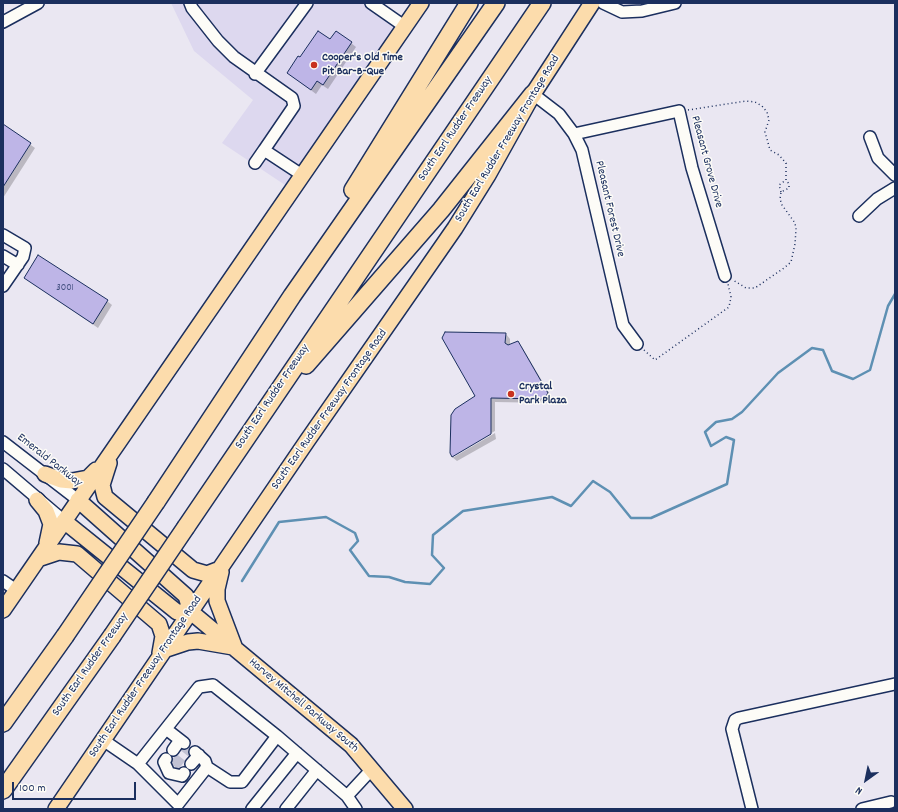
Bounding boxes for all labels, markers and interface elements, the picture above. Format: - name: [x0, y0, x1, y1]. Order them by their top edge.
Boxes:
- place label: Cooper's Old Time Pit Bar-B-Que: [322, 51, 403, 79]
- street label: South Earl Rudder Freeway Frontage Road: [452, 53, 564, 225]
- marker: Cooper's Old Time Pit Bar-B-Que: [309, 60, 319, 70]
- street label: South Earl Rudder Freeway: [416, 74, 496, 184]
- street label: Pleasant Grove Drive: [687, 114, 725, 210]
- street label: Pleasant Forest Drive: [591, 159, 627, 259]
- house number: 3001: [56, 283, 74, 295]
- street label: South Earl Rudder Freeway Frontage Road: [269, 327, 391, 493]
- street label: South Earl Rudder Freeway: [233, 342, 313, 452]
- place label: Crystal Park Plaza: [519, 380, 566, 408]
- marker: Crystal Park Plaza: [506, 389, 516, 399]
- street label: Emerald Parkway: [13, 431, 85, 491]
- street label: South Earl Rudder Freeway Frontage Road: [86, 593, 206, 761]
- street label: South Earl Rudder Freeway: [50, 611, 132, 719]
- street label: Harvey Mitchell Parkway South: [245, 656, 361, 756]
- north arrow: [846, 760, 886, 800]
- scale bar: [14, 774, 138, 800]
- text: 100 m: [19, 780, 46, 797]
- text: N: [853, 782, 866, 798]

